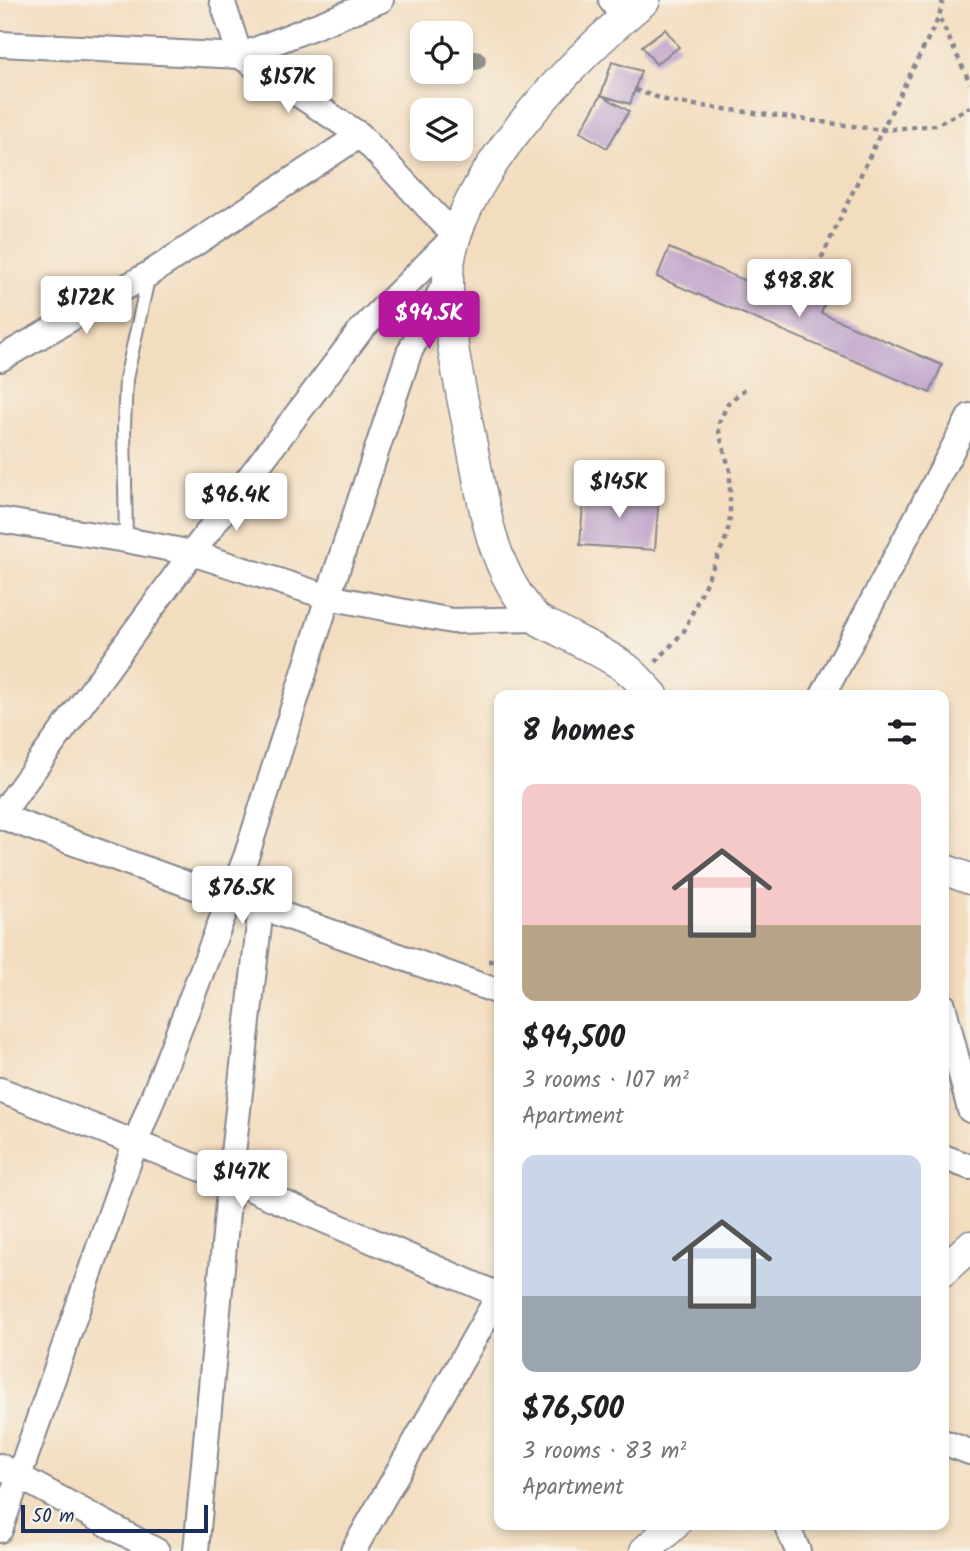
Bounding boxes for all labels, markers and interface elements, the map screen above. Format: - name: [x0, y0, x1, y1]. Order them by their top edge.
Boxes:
- map controls: [410, 21, 473, 161]
- button: locate: [410, 21, 473, 84]
- pin: $157K: [239, 55, 337, 115]
- text: $157K: [260, 60, 316, 96]
- button: layers: [410, 98, 473, 161]
- pin: $98.8K: [742, 260, 856, 319]
- text: $98.8K: [763, 264, 835, 300]
- pin: $172K: [37, 276, 135, 336]
- text: $172K: [57, 281, 115, 317]
- pin: $94.5K: [372, 292, 486, 351]
- text: $94.5K: [395, 296, 463, 332]
- pin: $145K: [570, 461, 668, 520]
- text: $145K: [590, 465, 648, 501]
- pin: $96.4K: [179, 474, 293, 533]
- text: $96.4K: [201, 478, 271, 514]
- text: 8 homes: [522, 708, 635, 756]
- icon: filters: [883, 713, 921, 751]
- icon: home: [659, 830, 785, 956]
- pin: $76.5K: [185, 866, 299, 926]
- text: $76.5K: [208, 871, 276, 907]
- text: $94,500: [522, 1015, 625, 1063]
- text: 3 rooms · 107 m²: [522, 1063, 689, 1099]
- text: Apartment: [522, 1099, 624, 1135]
- pin: $147K: [193, 1150, 291, 1210]
- text: $147K: [213, 1155, 271, 1191]
- icon: home: [659, 1201, 785, 1327]
- text: $76,500: [522, 1386, 624, 1434]
- text: 3 rooms · 83 m²: [522, 1434, 686, 1470]
- text: Apartment: [522, 1470, 624, 1506]
- scale bar: [21, 1502, 208, 1534]
- text: 50 m: [32, 1502, 74, 1532]

